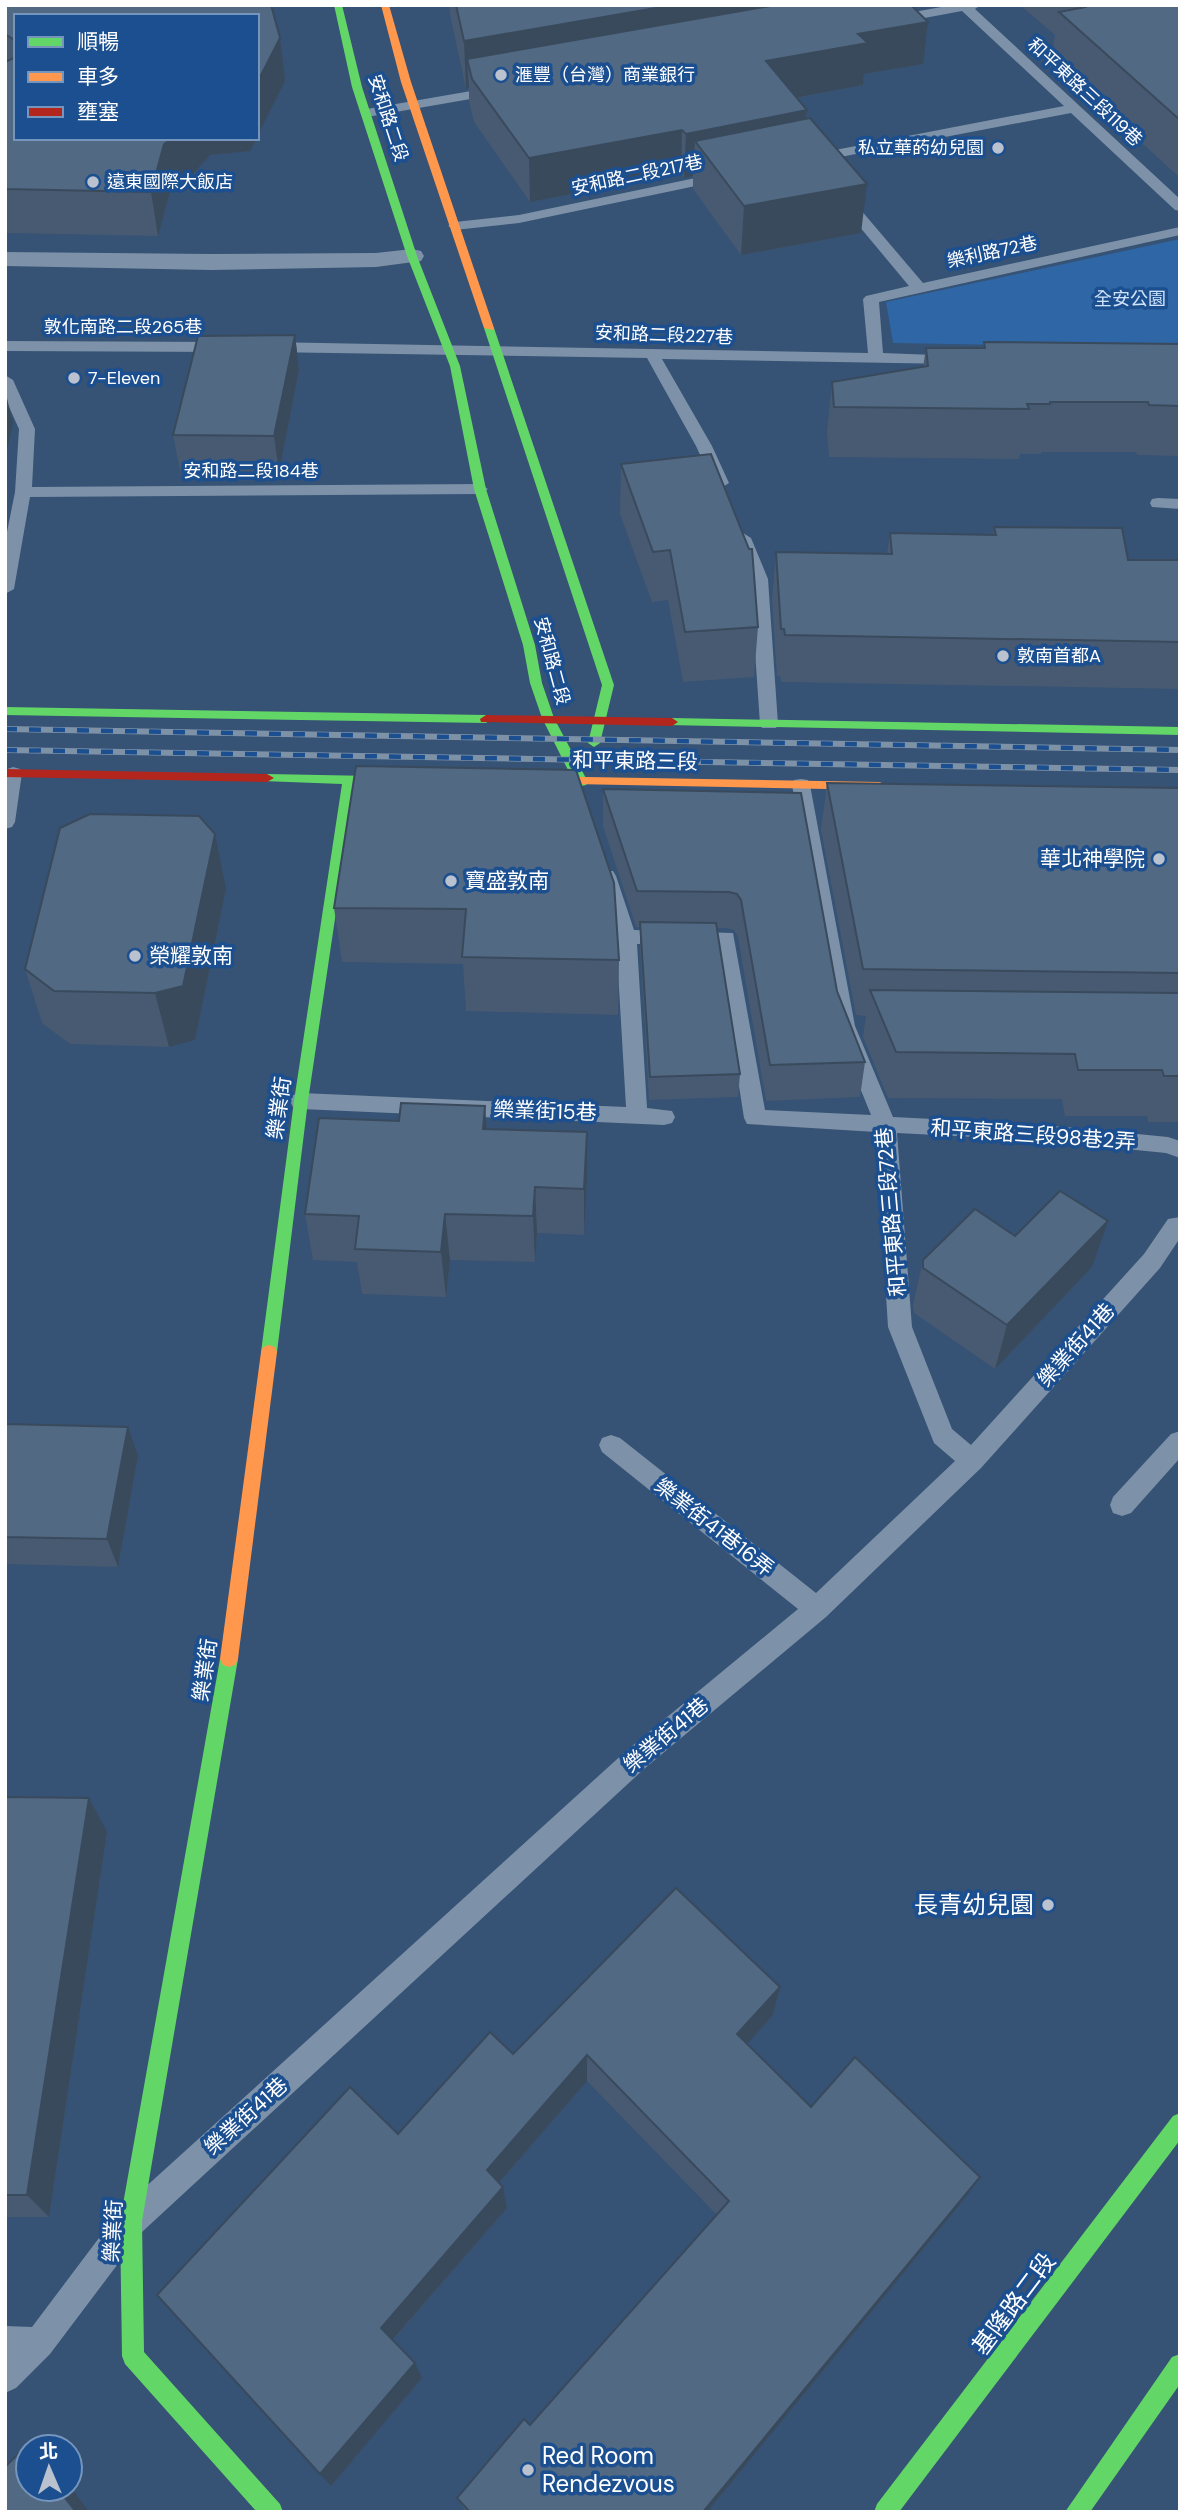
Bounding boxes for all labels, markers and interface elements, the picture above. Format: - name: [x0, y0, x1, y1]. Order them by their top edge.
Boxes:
- legend: [14, 14, 259, 140]
- text: 順暢: [77, 28, 119, 56]
- street label: 和平東路三段119巷: [1022, 33, 1148, 151]
- text: 車多: [77, 63, 119, 91]
- place label: 滙豐（台灣）商業銀行: [515, 63, 695, 87]
- marker: 滙豐（台灣）商業銀行: [493, 67, 509, 83]
- street label: 安和路二段: [363, 71, 413, 165]
- text: 壅塞: [77, 98, 119, 126]
- place label: 私立華菂幼兒園: [858, 136, 984, 160]
- marker: 私立華菂幼兒園: [990, 140, 1006, 156]
- street label: 安和路二段217巷: [569, 149, 705, 201]
- place label: 遠東國際大飯店: [107, 170, 233, 194]
- marker: 遠東國際大飯店: [85, 174, 101, 190]
- street label: 樂利路72巷: [945, 231, 1039, 273]
- park label: 全安公園: [1094, 287, 1166, 311]
- street label: 敦化南路二段265巷: [44, 315, 202, 339]
- street label: 安和路二段227巷: [595, 321, 733, 349]
- place label: 7-Eleven: [88, 366, 160, 390]
- marker: 7-Eleven: [66, 370, 82, 386]
- street label: 安和路二段184巷: [183, 459, 319, 483]
- street label: 安和路二段: [529, 614, 575, 708]
- place label: 敦南首都A: [1017, 644, 1101, 668]
- marker: 敦南首都A: [995, 648, 1011, 664]
- street label: 和平東路三段: [572, 746, 698, 776]
- place label: 華北神學院: [1040, 845, 1145, 873]
- marker: 華北神學院: [1151, 851, 1167, 867]
- place label: 寶盛敦南: [465, 867, 549, 895]
- marker: 寶盛敦南: [443, 873, 459, 889]
- place label: 榮耀敦南: [149, 942, 233, 970]
- marker: 榮耀敦南: [127, 948, 143, 964]
- street label: 樂業街: [261, 1075, 297, 1141]
- street label: 樂業街15巷: [493, 1095, 597, 1127]
- street label: 和平東路三段98巷2弄: [929, 1114, 1137, 1156]
- street label: 和平東路三段72巷: [870, 1126, 912, 1298]
- street label: 樂業街41巷: [1031, 1297, 1121, 1393]
- street label: 樂業街41巷16弄: [649, 1472, 779, 1582]
- street label: 樂業街: [187, 1637, 223, 1703]
- street label: 樂業街41巷: [617, 1691, 715, 1779]
- place label: 長青幼兒園: [914, 1889, 1034, 1920]
- marker: 長青幼兒園: [1040, 1897, 1056, 1913]
- street label: 樂業街41巷: [198, 2071, 294, 2161]
- street label: 樂業街: [97, 2199, 129, 2263]
- street label: 基隆路二段: [965, 2246, 1062, 2361]
- north arrow: [14, 2433, 84, 2503]
- text: 北: [38, 2439, 58, 2464]
- place label: Red Room Rendezvous: [542, 2440, 675, 2499]
- marker: Red Room Rendezvous: [520, 2462, 536, 2478]

